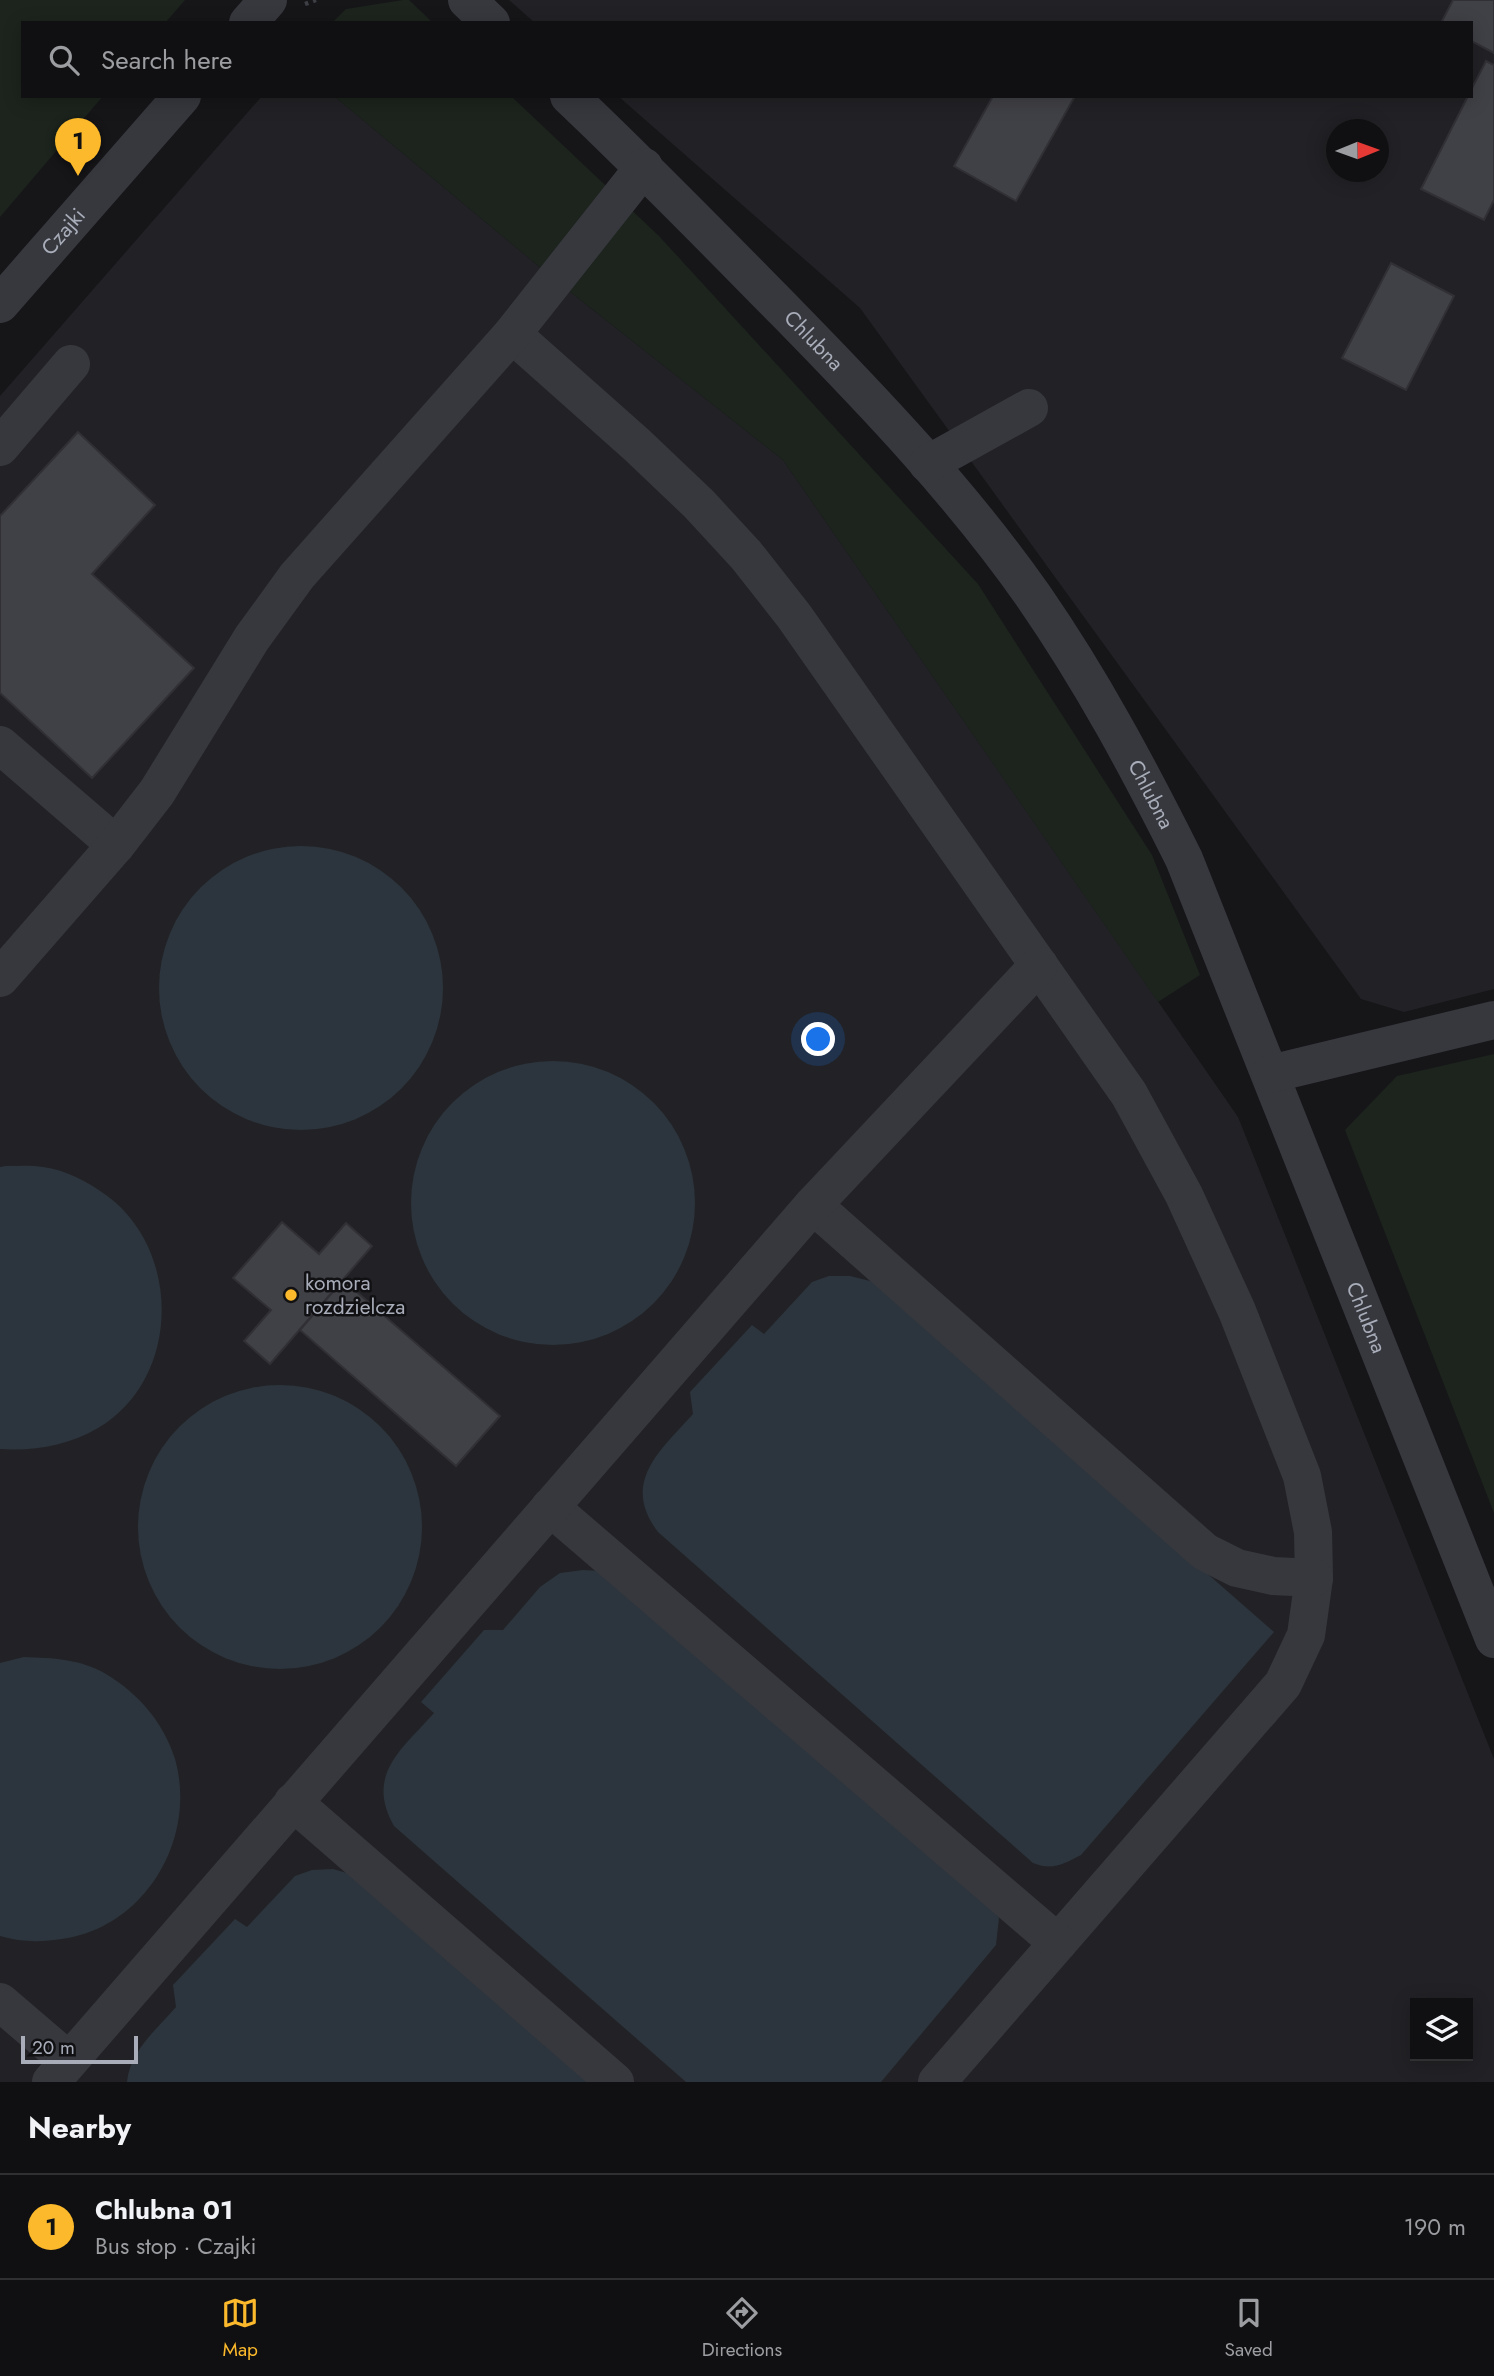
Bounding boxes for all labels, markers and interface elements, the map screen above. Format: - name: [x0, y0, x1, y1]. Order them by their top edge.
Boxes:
- search box: [21, 21, 1473, 98]
- icon: search: [45, 41, 83, 79]
- text: Search here: [101, 41, 233, 79]
- pin: 1: [55, 118, 101, 176]
- north arrow: [1326, 119, 1389, 182]
- street label: Czajki: [34, 202, 92, 262]
- street label: Chlubna: [777, 303, 850, 378]
- street label: Chlubna: [1120, 754, 1181, 834]
- your location: [801, 1022, 835, 1056]
- place label: komora rozdzielcza: [305, 1268, 405, 1322]
- street label: Chlubna: [1339, 1277, 1394, 1358]
- marker: komora rozdzielcza: [283, 1287, 299, 1303]
- map controls: [1410, 1998, 1473, 2061]
- button: layers: [1410, 1998, 1473, 2061]
- scale bar: [21, 2033, 138, 2065]
- text: 20 m: [32, 2034, 75, 2061]
- text: Nearby: [28, 2106, 131, 2149]
- text: Chlubna 01: [95, 2191, 233, 2229]
- text: 1: [45, 2210, 57, 2244]
- text: 190 m: [1404, 2210, 1466, 2244]
- text: Bus stop · Czajki: [95, 2229, 256, 2263]
- tab: Map: [221, 2294, 259, 2363]
- tab: Directions: [702, 2294, 782, 2363]
- tab: Saved: [1225, 2294, 1273, 2363]

